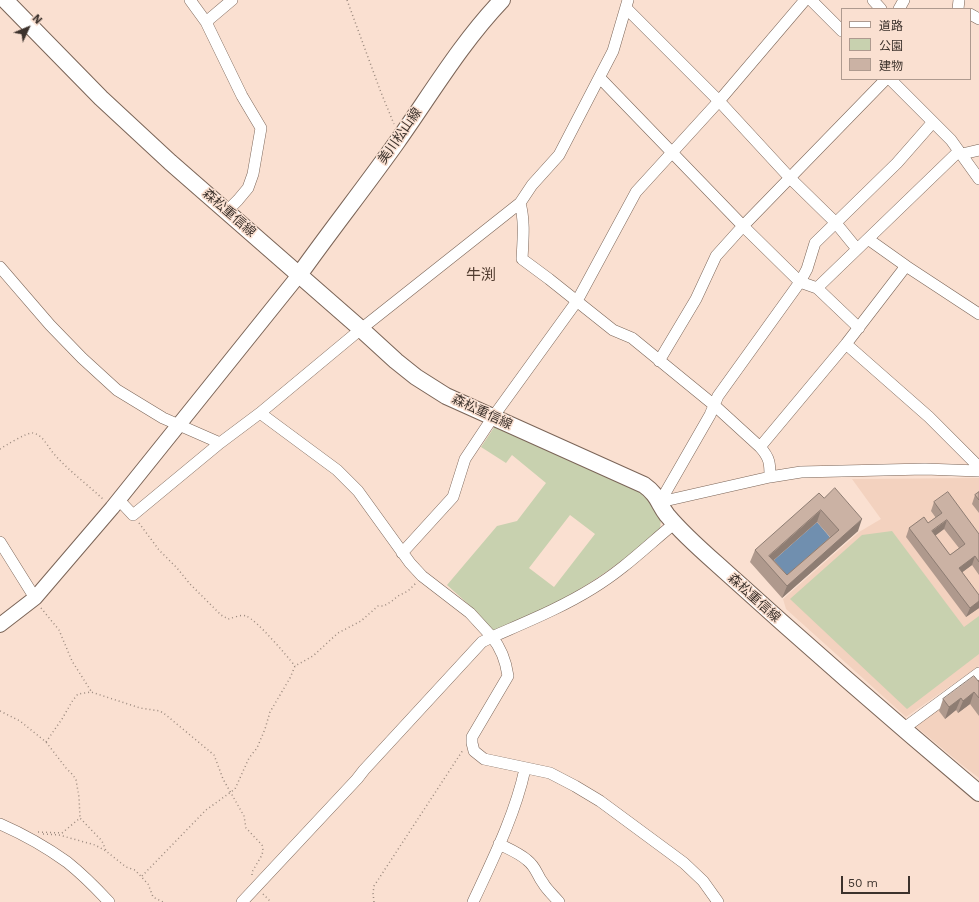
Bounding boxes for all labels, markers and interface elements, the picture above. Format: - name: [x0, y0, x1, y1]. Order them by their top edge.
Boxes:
- north arrow: [8, 8, 48, 48]
- legend: [841, 8, 971, 80]
- text: N: [29, 12, 45, 27]
- text: 道路: [879, 19, 903, 33]
- text: 公園: [879, 39, 903, 53]
- text: 建物: [879, 59, 903, 73]
- street label: 美川松山線: [375, 105, 425, 167]
- street label: 森松重信線: [199, 186, 259, 240]
- district label: 牛渕: [466, 267, 496, 285]
- street label: 森松重信線: [449, 391, 515, 433]
- street label: 森松重信線: [725, 570, 783, 626]
- scale bar: [843, 868, 912, 894]
- text: 50 m: [848, 876, 878, 890]

